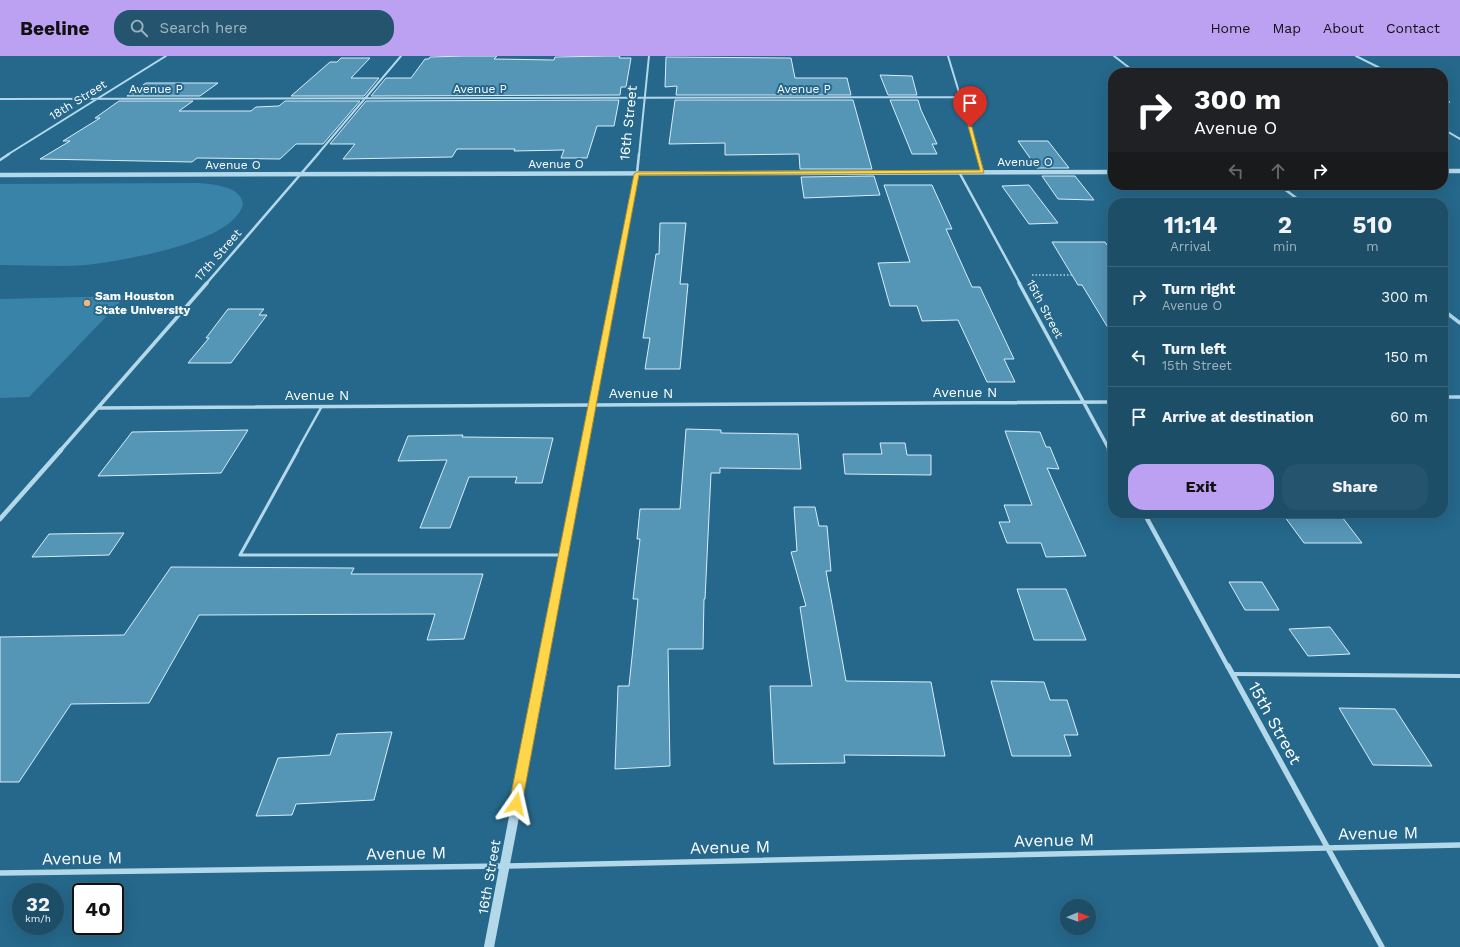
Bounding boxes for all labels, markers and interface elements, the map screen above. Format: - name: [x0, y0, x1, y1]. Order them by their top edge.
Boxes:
- search box: [114, 10, 394, 46]
- text: Beeline: [20, 17, 90, 40]
- icon: search: [128, 17, 150, 39]
- text: Search here: [160, 19, 247, 37]
- text: Home: [1210, 20, 1250, 36]
- text: Map: [1272, 20, 1301, 36]
- text: About: [1323, 20, 1364, 36]
- text: Contact: [1386, 20, 1440, 36]
- street label: 18th Street: [47, 77, 109, 123]
- street label: Avenue P: [129, 82, 183, 96]
- street label: Avenue P: [453, 82, 507, 96]
- street label: Avenue P: [777, 82, 831, 96]
- text: 300 m: [1194, 83, 1281, 116]
- icon: right: [1128, 84, 1180, 136]
- street label: 16th Street: [616, 85, 640, 161]
- pin: [953, 86, 987, 127]
- icon: arrive: [959, 92, 981, 114]
- text: Avenue O: [1194, 117, 1277, 138]
- street label: Avenue O: [997, 155, 1053, 169]
- street label: Avenue O: [528, 157, 584, 171]
- street label: Avenue O: [205, 158, 261, 172]
- icon: left: [1225, 160, 1247, 182]
- icon: ahead: [1267, 160, 1289, 182]
- icon: right: [1309, 160, 1331, 182]
- text: 11:14: [1164, 211, 1217, 239]
- text: 2: [1278, 211, 1292, 239]
- text: 510: [1353, 211, 1392, 239]
- street label: 17th Street: [192, 226, 244, 284]
- text: Arrival: [1170, 239, 1211, 254]
- text: min: [1273, 239, 1297, 254]
- text: m: [1366, 239, 1379, 254]
- street label: 15th Street: [1024, 277, 1066, 341]
- text: Turn right: [1162, 280, 1235, 298]
- icon: right: [1128, 286, 1150, 308]
- text: 300 m: [1381, 288, 1428, 306]
- place label: Sam Houston State University: [95, 289, 191, 317]
- marker: Sam Houston State University: [82, 298, 92, 308]
- text: Avenue O: [1162, 298, 1222, 313]
- text: Turn left: [1162, 340, 1226, 358]
- icon: left: [1128, 346, 1150, 368]
- text: 150 m: [1385, 348, 1428, 366]
- text: 15th Street: [1162, 358, 1232, 373]
- street label: Avenue N: [933, 384, 997, 400]
- street label: Avenue N: [609, 385, 673, 401]
- street label: Avenue N: [285, 387, 349, 403]
- icon: arrive: [1128, 406, 1150, 428]
- text: Arrive at destination: [1162, 408, 1314, 426]
- text: 60 m: [1390, 408, 1428, 426]
- button: Exit: [1128, 464, 1274, 510]
- button: Share: [1282, 464, 1428, 510]
- street label: 15th Street: [1244, 678, 1306, 768]
- position arrow: [495, 783, 537, 825]
- street label: Avenue M: [1338, 822, 1418, 844]
- street label: Avenue M: [1014, 829, 1094, 851]
- street label: Avenue M: [690, 836, 770, 858]
- street label: 16th Street: [475, 838, 503, 916]
- street label: Avenue M: [366, 842, 446, 864]
- street label: Avenue M: [42, 847, 122, 869]
- speed limit sign: 40: [72, 883, 124, 935]
- text: 32: [26, 892, 50, 916]
- north arrow: [1060, 899, 1096, 935]
- map controls: [1060, 899, 1096, 935]
- text: km/h: [25, 913, 51, 924]

